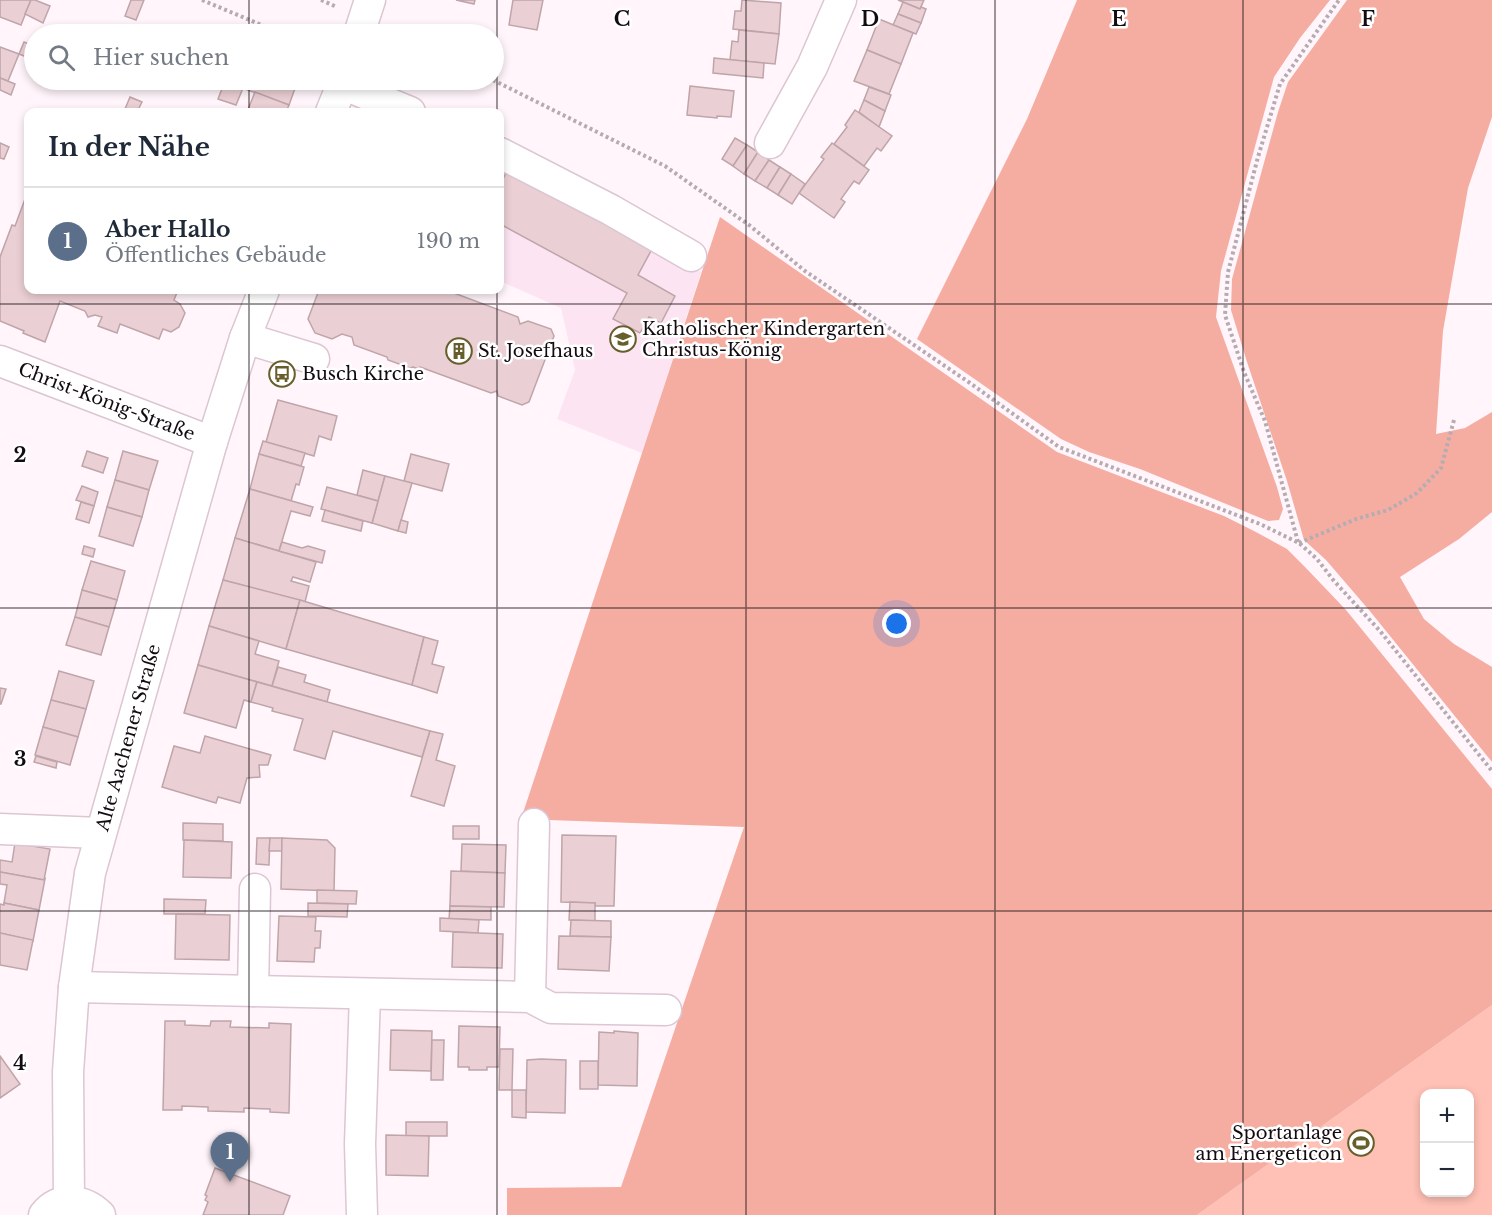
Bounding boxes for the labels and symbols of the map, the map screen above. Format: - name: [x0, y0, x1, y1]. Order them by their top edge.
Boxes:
- text: C: [614, 7, 630, 31]
- text: D: [861, 7, 879, 31]
- text: E: [1111, 7, 1127, 31]
- text: F: [1361, 7, 1375, 31]
- place label: Katholischer Kindergarten Christus-König: [642, 318, 885, 361]
- school or university icon: Katholischer Kindergarten Christus-König: [608, 324, 638, 354]
- building icon: St. Josefhaus: [444, 336, 474, 366]
- place label: St. Josefhaus: [478, 340, 593, 362]
- street label: Christ-König-Straße: [15, 358, 198, 445]
- bus stop icon: Busch Kirche: [267, 359, 297, 389]
- place label: Busch Kirche: [302, 363, 424, 385]
- text: 2: [13, 443, 27, 467]
- your location: [882, 609, 911, 638]
- street label: Alte Aachener Straße: [91, 642, 165, 835]
- text: 3: [14, 747, 26, 771]
- text: 4: [13, 1051, 27, 1075]
- place label: Sportanlage am Energeticon: [1195, 1122, 1342, 1165]
- sports icon: Sportanlage am Energeticon: [1346, 1128, 1376, 1158]
- pin: 1: [210, 1132, 250, 1182]

